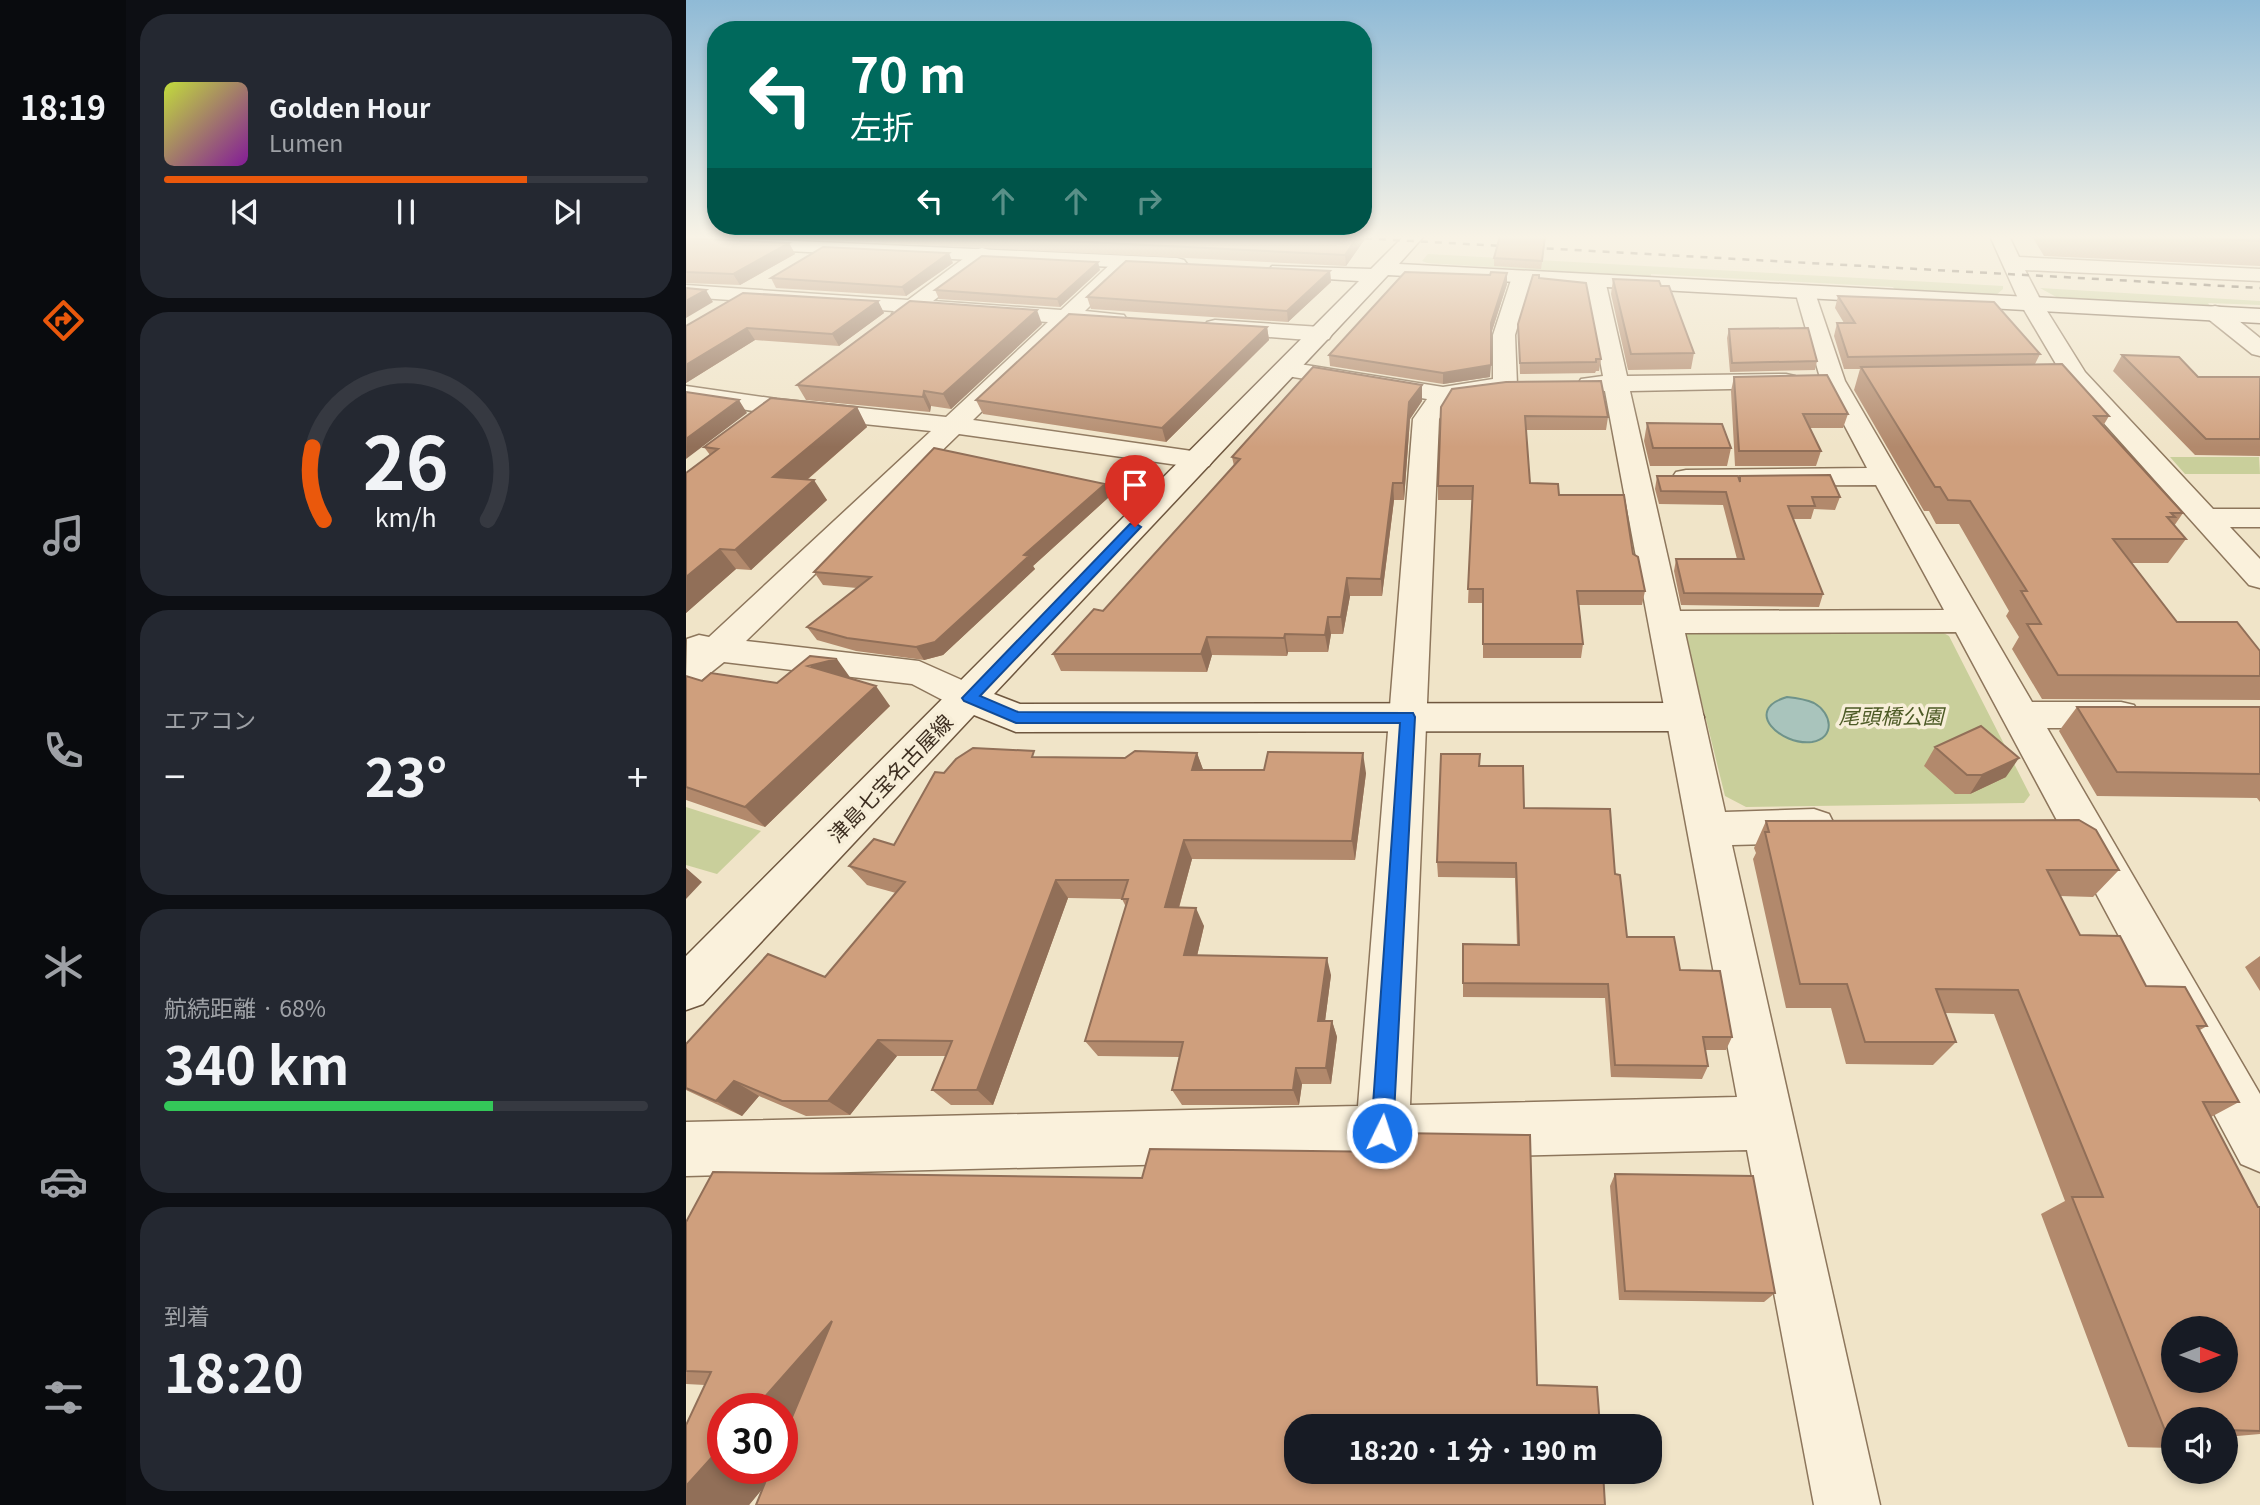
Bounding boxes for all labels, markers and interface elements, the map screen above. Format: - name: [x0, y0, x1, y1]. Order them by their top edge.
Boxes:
- text: 70 m: [850, 36, 966, 107]
- icon: left: [735, 49, 826, 140]
- text: 18:19: [20, 83, 106, 129]
- text: Golden Hour: [269, 88, 430, 125]
- text: 左折: [850, 102, 914, 148]
- text: Lumen: [269, 125, 343, 159]
- icon: left: [911, 182, 949, 220]
- icon: ahead: [984, 182, 1022, 220]
- icon: ahead: [1057, 182, 1095, 220]
- icon: right: [1130, 182, 1168, 220]
- icon: previous: [226, 193, 264, 231]
- icon: pause: [387, 193, 425, 231]
- icon: next: [548, 193, 586, 231]
- icon: directions: [39, 296, 88, 345]
- text: 26: [363, 407, 449, 512]
- pin: [1105, 455, 1165, 527]
- icon: arrive: [1116, 466, 1154, 504]
- text: km/h: [375, 498, 437, 534]
- icon: music: [39, 511, 88, 560]
- park label: 尾頭橋公園: [1839, 700, 1946, 730]
- text: エアコン: [164, 702, 256, 736]
- street label: 津島七宝名古屋線: [820, 707, 959, 848]
- icon: phone: [39, 726, 88, 775]
- text: 23°: [365, 737, 447, 812]
- text: −: [164, 747, 185, 802]
- text: +: [627, 747, 648, 802]
- icon: climate: [39, 942, 88, 991]
- text: 航続距離 · 68%: [164, 990, 326, 1024]
- text: 340 km: [164, 1025, 349, 1100]
- position arrow: [1345, 1096, 1419, 1170]
- icon: car: [39, 1157, 88, 1206]
- text: 到着: [164, 1298, 210, 1332]
- north arrow: [2161, 1316, 2238, 1393]
- map controls: [2161, 1316, 2238, 1484]
- text: 18:20: [164, 1333, 304, 1408]
- icon: filters: [39, 1373, 88, 1422]
- speed limit sign: 30: [707, 1393, 798, 1484]
- button: sound: [2161, 1407, 2238, 1484]
- text: 18:20 · 1 分 · 190 m: [1349, 1430, 1597, 1467]

